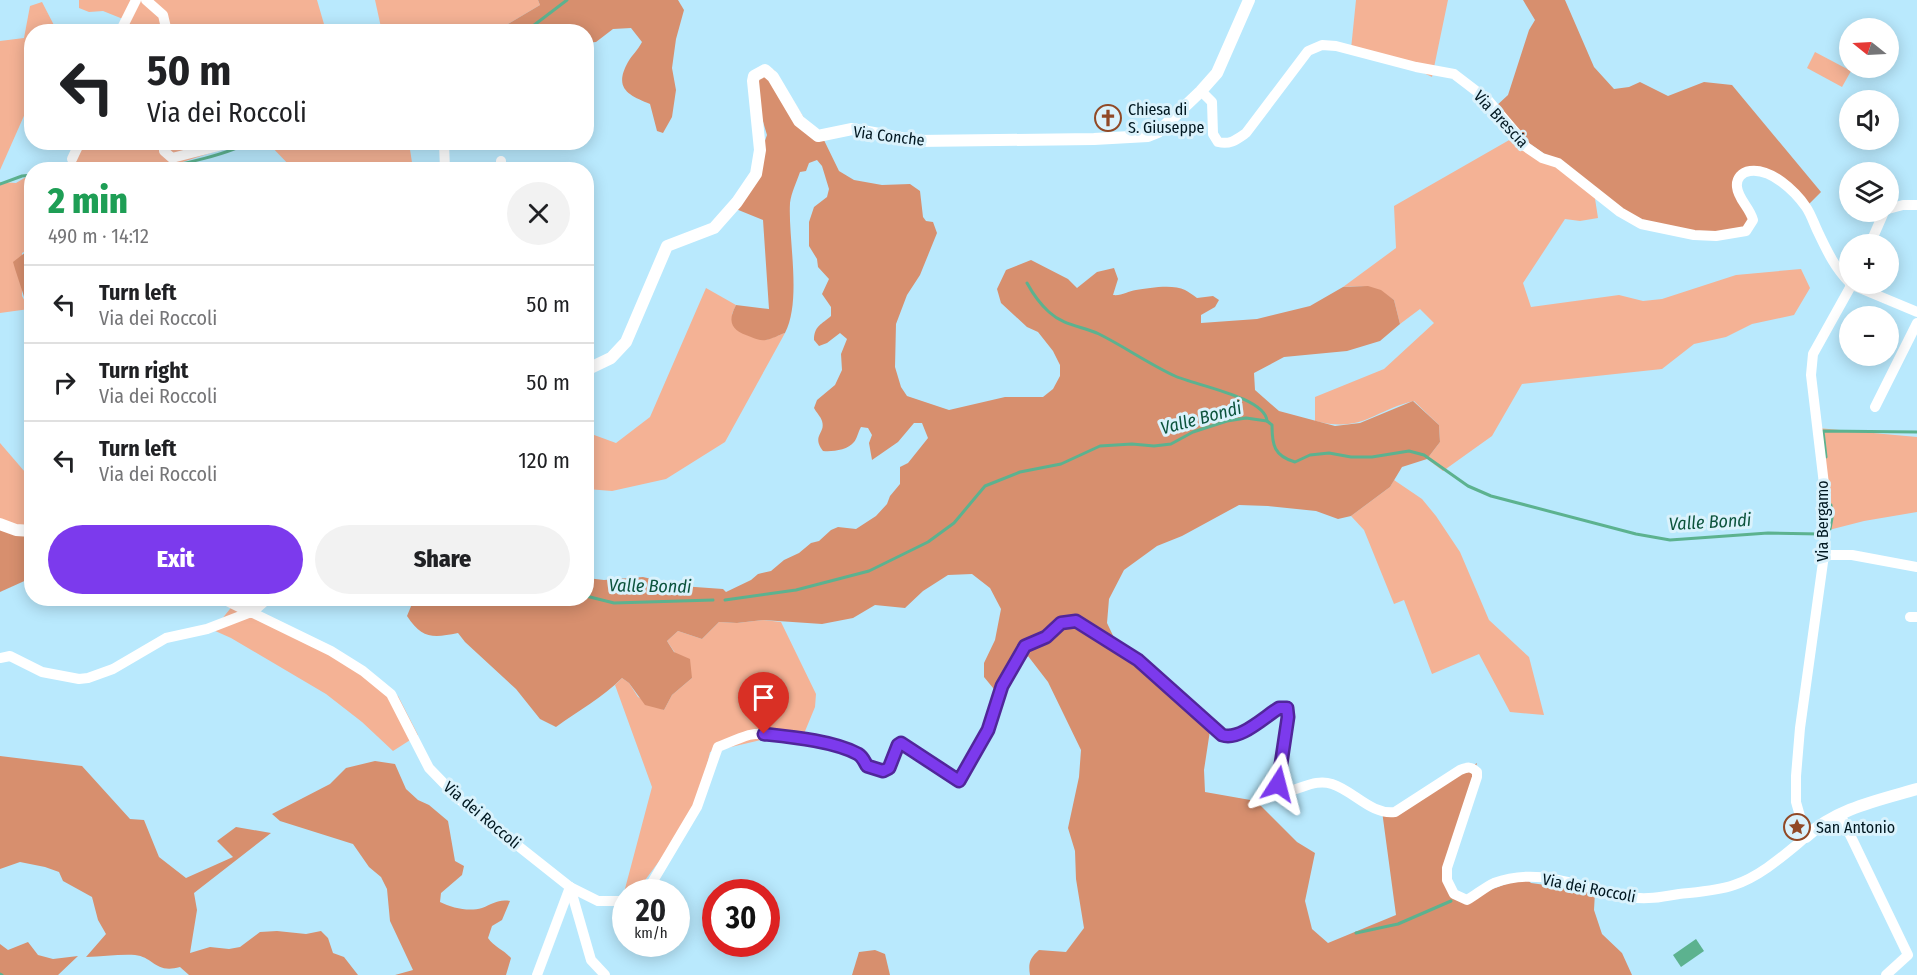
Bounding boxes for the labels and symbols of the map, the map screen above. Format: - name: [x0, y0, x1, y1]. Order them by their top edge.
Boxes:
- north arrow: [1839, 18, 1899, 78]
- street label: Via Brescia: [1470, 87, 1532, 152]
- place label: Chiesa di S. Giuseppe: [1128, 100, 1204, 137]
- church icon: Chiesa di S. Giuseppe: [1093, 103, 1123, 133]
- street label: Via Conche: [852, 122, 926, 150]
- water label: Valle Bondi: [1158, 397, 1244, 439]
- street label: Via Bergamo: [1813, 480, 1832, 562]
- water label: Valle Bondi: [1668, 509, 1752, 535]
- water label: Valle Bondi: [608, 574, 692, 598]
- pin: [738, 672, 789, 734]
- position arrow: [1246, 752, 1310, 816]
- street label: Via dei Roccoli: [440, 777, 524, 853]
- place icon: San Antonio: [1782, 812, 1812, 842]
- place label: San Antonio: [1816, 818, 1895, 837]
- street label: Via dei Roccoli: [1541, 870, 1637, 906]
- speed limit sign: 30: [702, 879, 780, 957]

